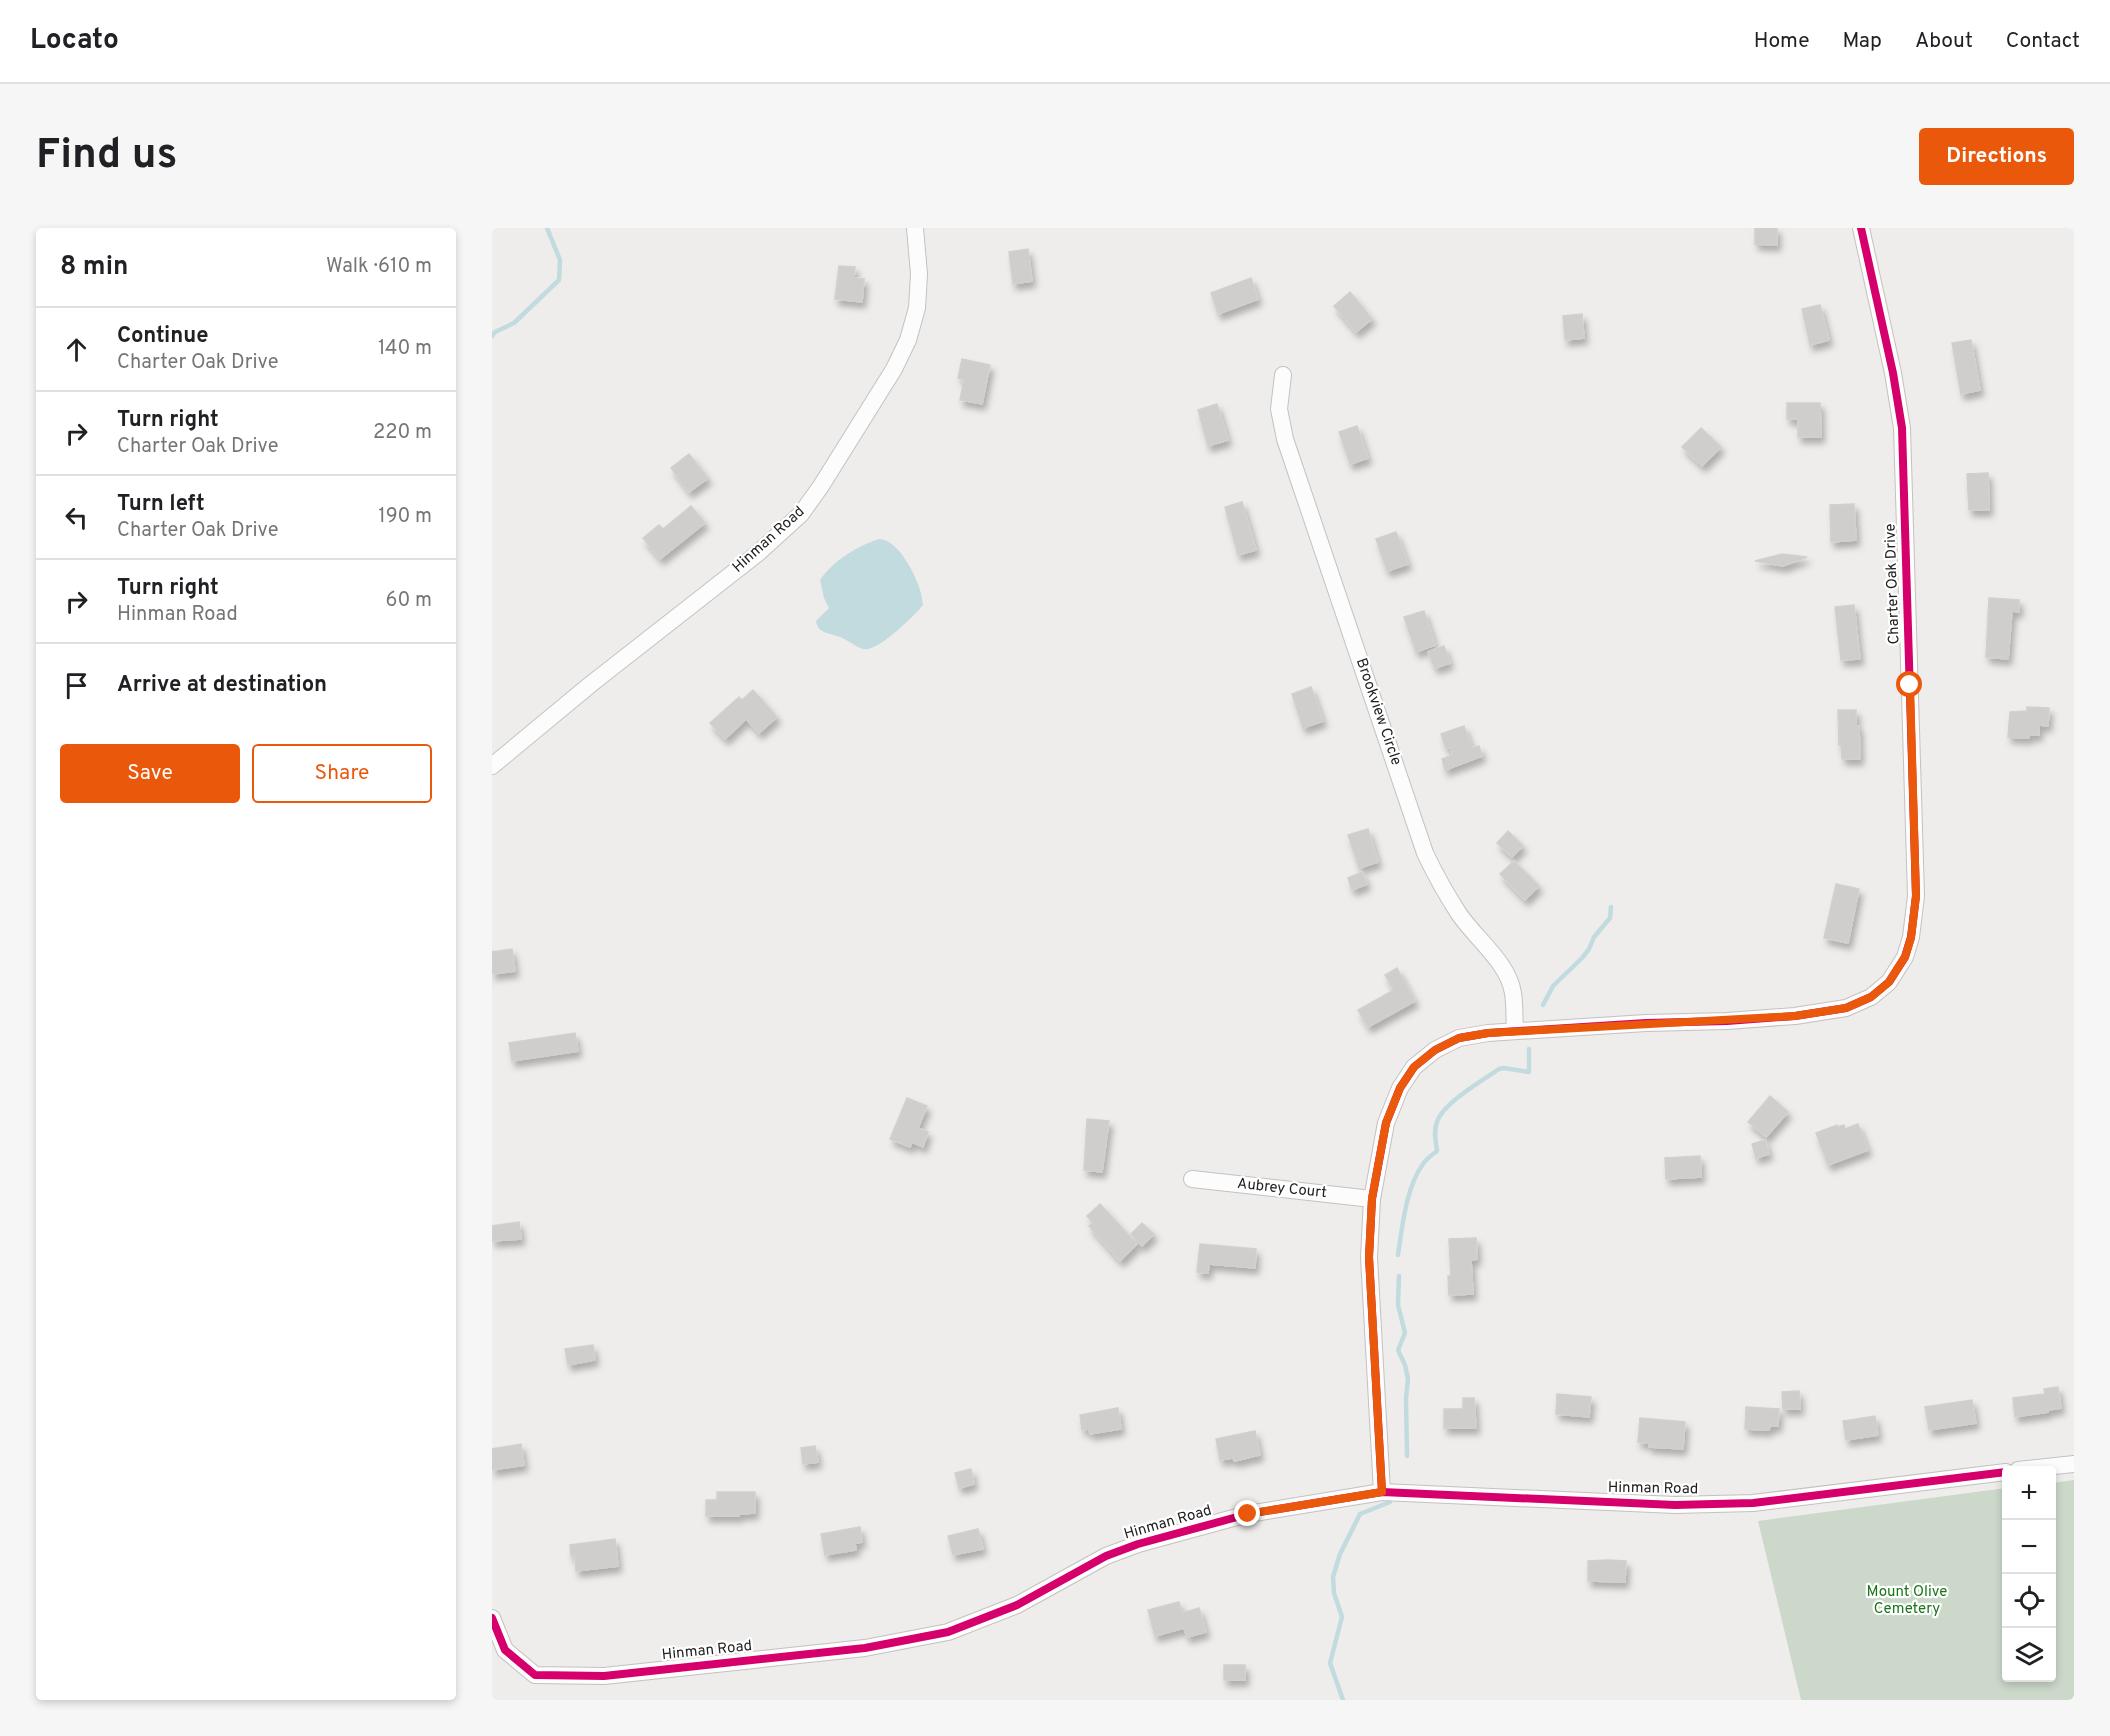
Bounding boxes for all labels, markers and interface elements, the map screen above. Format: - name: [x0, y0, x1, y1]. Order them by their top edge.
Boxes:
- text: Locato: [30, 23, 119, 59]
- text: Home: [1754, 28, 1810, 55]
- text: Map: [1843, 28, 1882, 55]
- text: About: [1915, 28, 1973, 55]
- text: Contact: [2006, 28, 2080, 55]
- button: Directions: [1919, 128, 2074, 185]
- text: Find us: [36, 130, 177, 183]
- text: 8 min: [60, 251, 128, 284]
- text: Walk · 610 m: [326, 254, 432, 280]
- text: Continue: [117, 323, 208, 350]
- icon: ahead: [60, 333, 93, 366]
- text: 140 m: [378, 336, 432, 362]
- text: Charter Oak Drive: [117, 350, 278, 376]
- text: Turn right: [117, 407, 219, 434]
- icon: right: [60, 417, 93, 450]
- text: 220 m: [373, 420, 432, 446]
- text: Charter Oak Drive: [117, 434, 278, 460]
- text: Turn left: [117, 491, 205, 518]
- icon: left: [60, 501, 93, 534]
- street label: Hinman Road: [729, 503, 809, 577]
- text: 190 m: [378, 504, 432, 530]
- text: Charter Oak Drive: [117, 518, 278, 544]
- street label: Charter Oak Drive: [1881, 523, 1905, 645]
- text: Turn right: [117, 575, 219, 602]
- icon: right: [60, 585, 93, 618]
- text: 60 m: [386, 588, 432, 614]
- text: Hinman Road: [117, 602, 238, 628]
- street label: Brookview Circle: [1351, 656, 1405, 768]
- icon: arrive: [60, 669, 93, 702]
- route start: [1896, 671, 1922, 697]
- text: Arrive at destination: [117, 672, 327, 699]
- button: Save: [60, 744, 240, 803]
- button: Share: [252, 744, 432, 803]
- street label: Aubrey Court: [1236, 1175, 1328, 1203]
- map controls: [2002, 1466, 2056, 1682]
- button: +: [2002, 1466, 2056, 1520]
- street label: Hinman Road: [1608, 1479, 1698, 1499]
- route end: [1234, 1500, 1260, 1526]
- street label: Hinman Road: [1122, 1501, 1214, 1545]
- button: −: [2002, 1520, 2056, 1574]
- button: locate: [2002, 1574, 2056, 1628]
- park label: Mount Olive Cemetery: [1867, 1583, 1947, 1619]
- button: layers: [2002, 1628, 2056, 1682]
- street label: Hinman Road: [661, 1637, 753, 1665]

